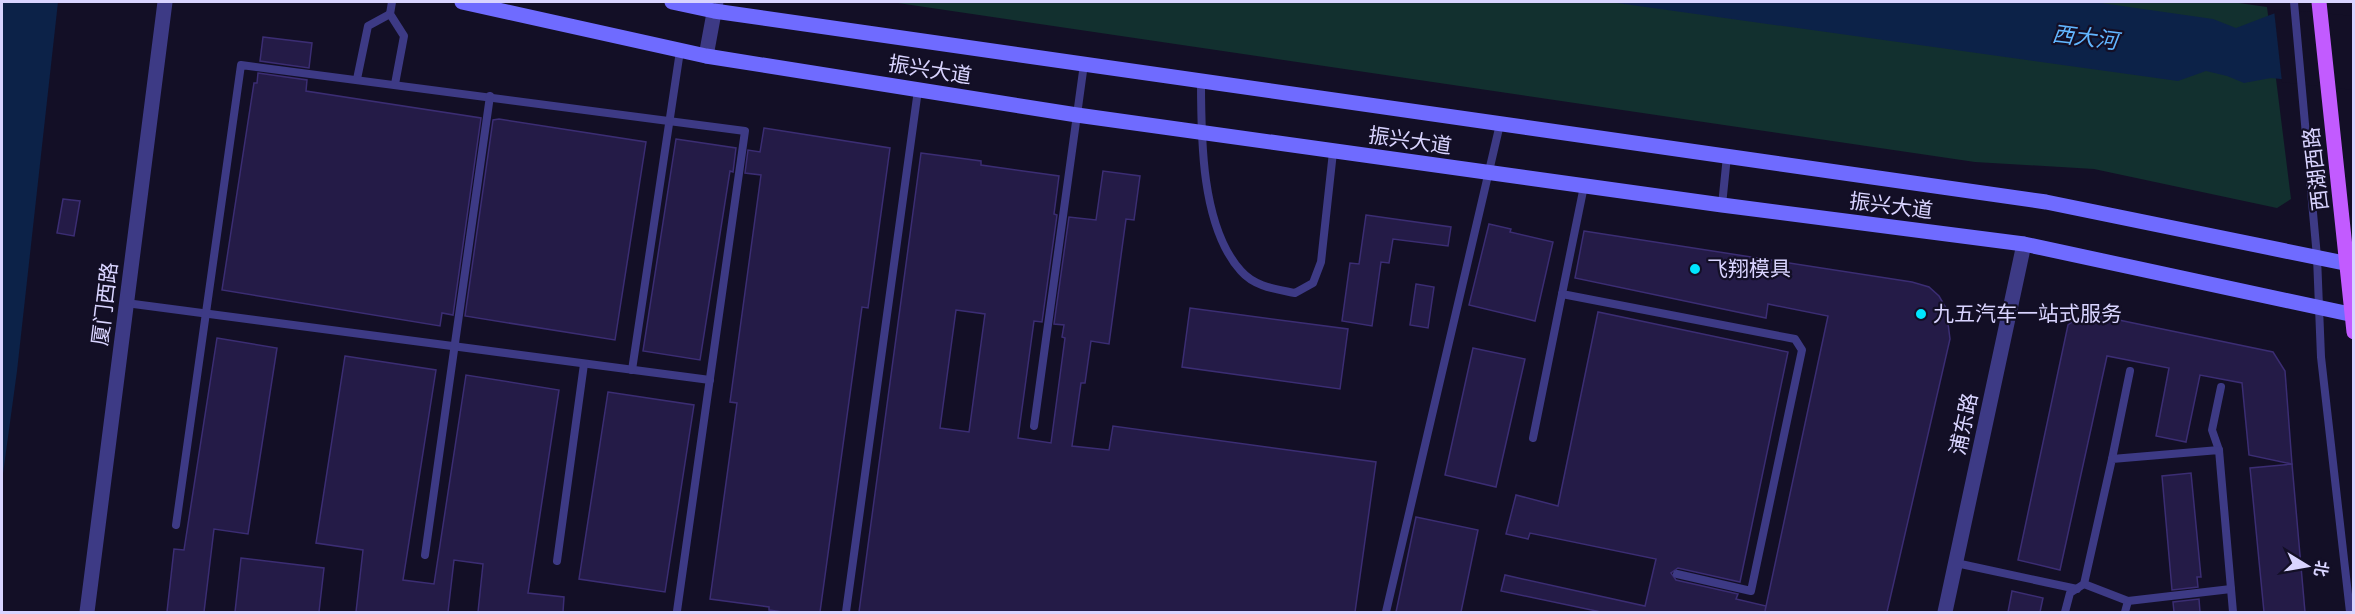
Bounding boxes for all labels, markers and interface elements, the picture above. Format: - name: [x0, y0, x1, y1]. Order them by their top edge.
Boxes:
- water label: 西大河: [2051, 22, 2123, 53]
- street label: 振兴大道: [887, 53, 973, 87]
- street label: 振兴大道: [1367, 124, 1453, 158]
- street label: 西湖西路: [2300, 126, 2332, 212]
- street label: 振兴大道: [1848, 190, 1934, 222]
- place label: 飞翔模具: [1707, 258, 1791, 280]
- street label: 厦门西路: [89, 261, 121, 347]
- marker: 飞翔模具: [1688, 262, 1702, 276]
- place label: 九五汽车一站式服务: [1933, 303, 2122, 325]
- marker: 九五汽车一站式服务: [1914, 307, 1928, 321]
- street label: 浦东路: [1947, 391, 1981, 457]
- north arrow: [2277, 536, 2337, 596]
- text: 北: [2311, 559, 2331, 578]

